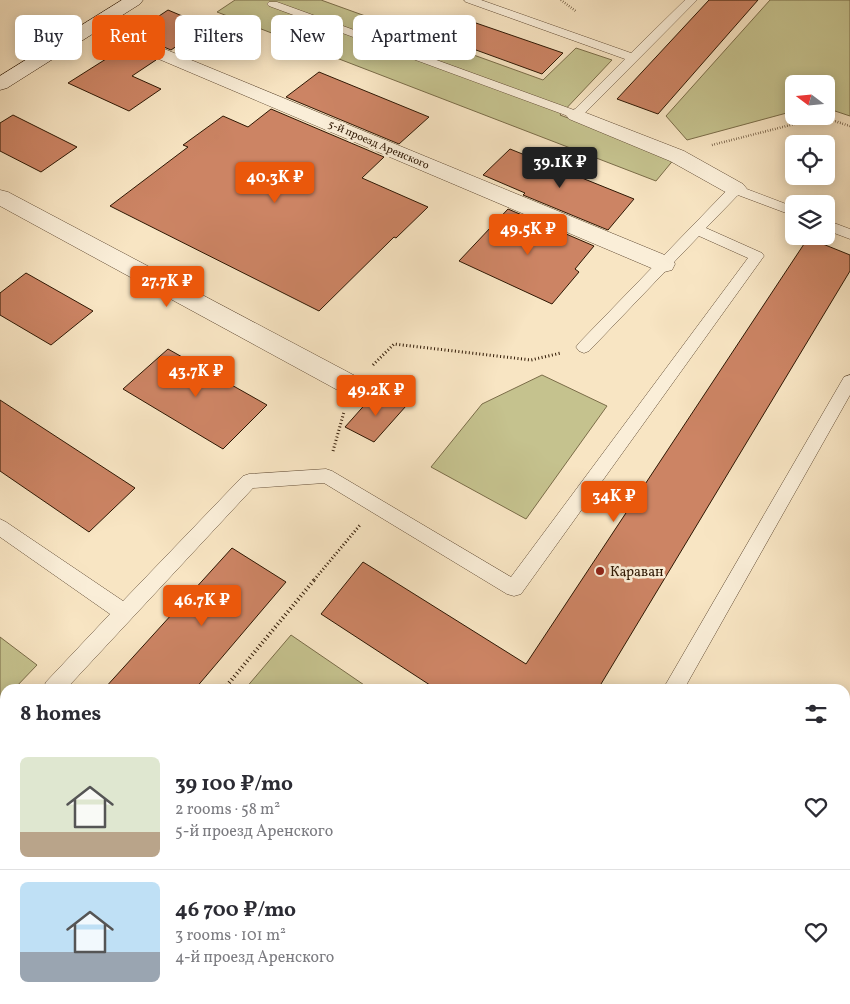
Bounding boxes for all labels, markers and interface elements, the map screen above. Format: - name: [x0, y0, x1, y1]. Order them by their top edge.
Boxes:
- chip: Buy: [15, 15, 82, 60]
- chip: Rent: [92, 15, 165, 60]
- chip: Filters: [175, 15, 261, 60]
- chip: New: [271, 15, 343, 60]
- chip: Apartment: [353, 15, 476, 60]
- north arrow: [785, 75, 835, 125]
- map controls: [785, 75, 835, 245]
- street label: 5-й проезд Аренского: [325, 117, 432, 174]
- button: locate: [785, 135, 835, 185]
- pin: 39.1K ₽: [514, 146, 606, 189]
- text: 39.1K ₽: [533, 152, 587, 174]
- pin: 40.3K ₽: [229, 162, 321, 204]
- text: 40.3K ₽: [246, 167, 304, 189]
- button: layers: [785, 195, 835, 245]
- pin: 49.5K ₽: [482, 214, 574, 256]
- text: 49.5K ₽: [500, 219, 556, 241]
- pin: 27.7K ₽: [121, 266, 213, 308]
- text: 27.7K ₽: [141, 271, 193, 293]
- pin: 43.7K ₽: [150, 356, 242, 398]
- text: 43.7K ₽: [169, 361, 223, 383]
- pin: 49.2K ₽: [330, 374, 422, 417]
- text: 49.2K ₽: [348, 380, 404, 402]
- pin: 34K ₽: [579, 480, 649, 523]
- text: 34K ₽: [592, 486, 636, 508]
- place label: Караван: [610, 563, 664, 582]
- marker: Караван: [594, 565, 606, 577]
- pin: 46.7K ₽: [156, 584, 248, 627]
- text: 46.7K ₽: [174, 590, 230, 612]
- text: 8 homes: [20, 700, 101, 729]
- icon: filters: [802, 700, 830, 728]
- text: 39 100 ₽/mo: [175, 770, 293, 799]
- icon: home: [60, 777, 120, 837]
- icon: heart: [802, 793, 830, 821]
- text: 2 rooms · 58 m²: [175, 799, 280, 821]
- text: 5-й проезд Аренского: [175, 821, 333, 843]
- text: 46 700 ₽/mo: [175, 896, 296, 925]
- icon: home: [60, 902, 120, 962]
- icon: heart: [802, 918, 830, 946]
- text: 3 rooms · 101 m²: [175, 925, 286, 947]
- text: 4-й проезд Аренского: [175, 947, 334, 969]

